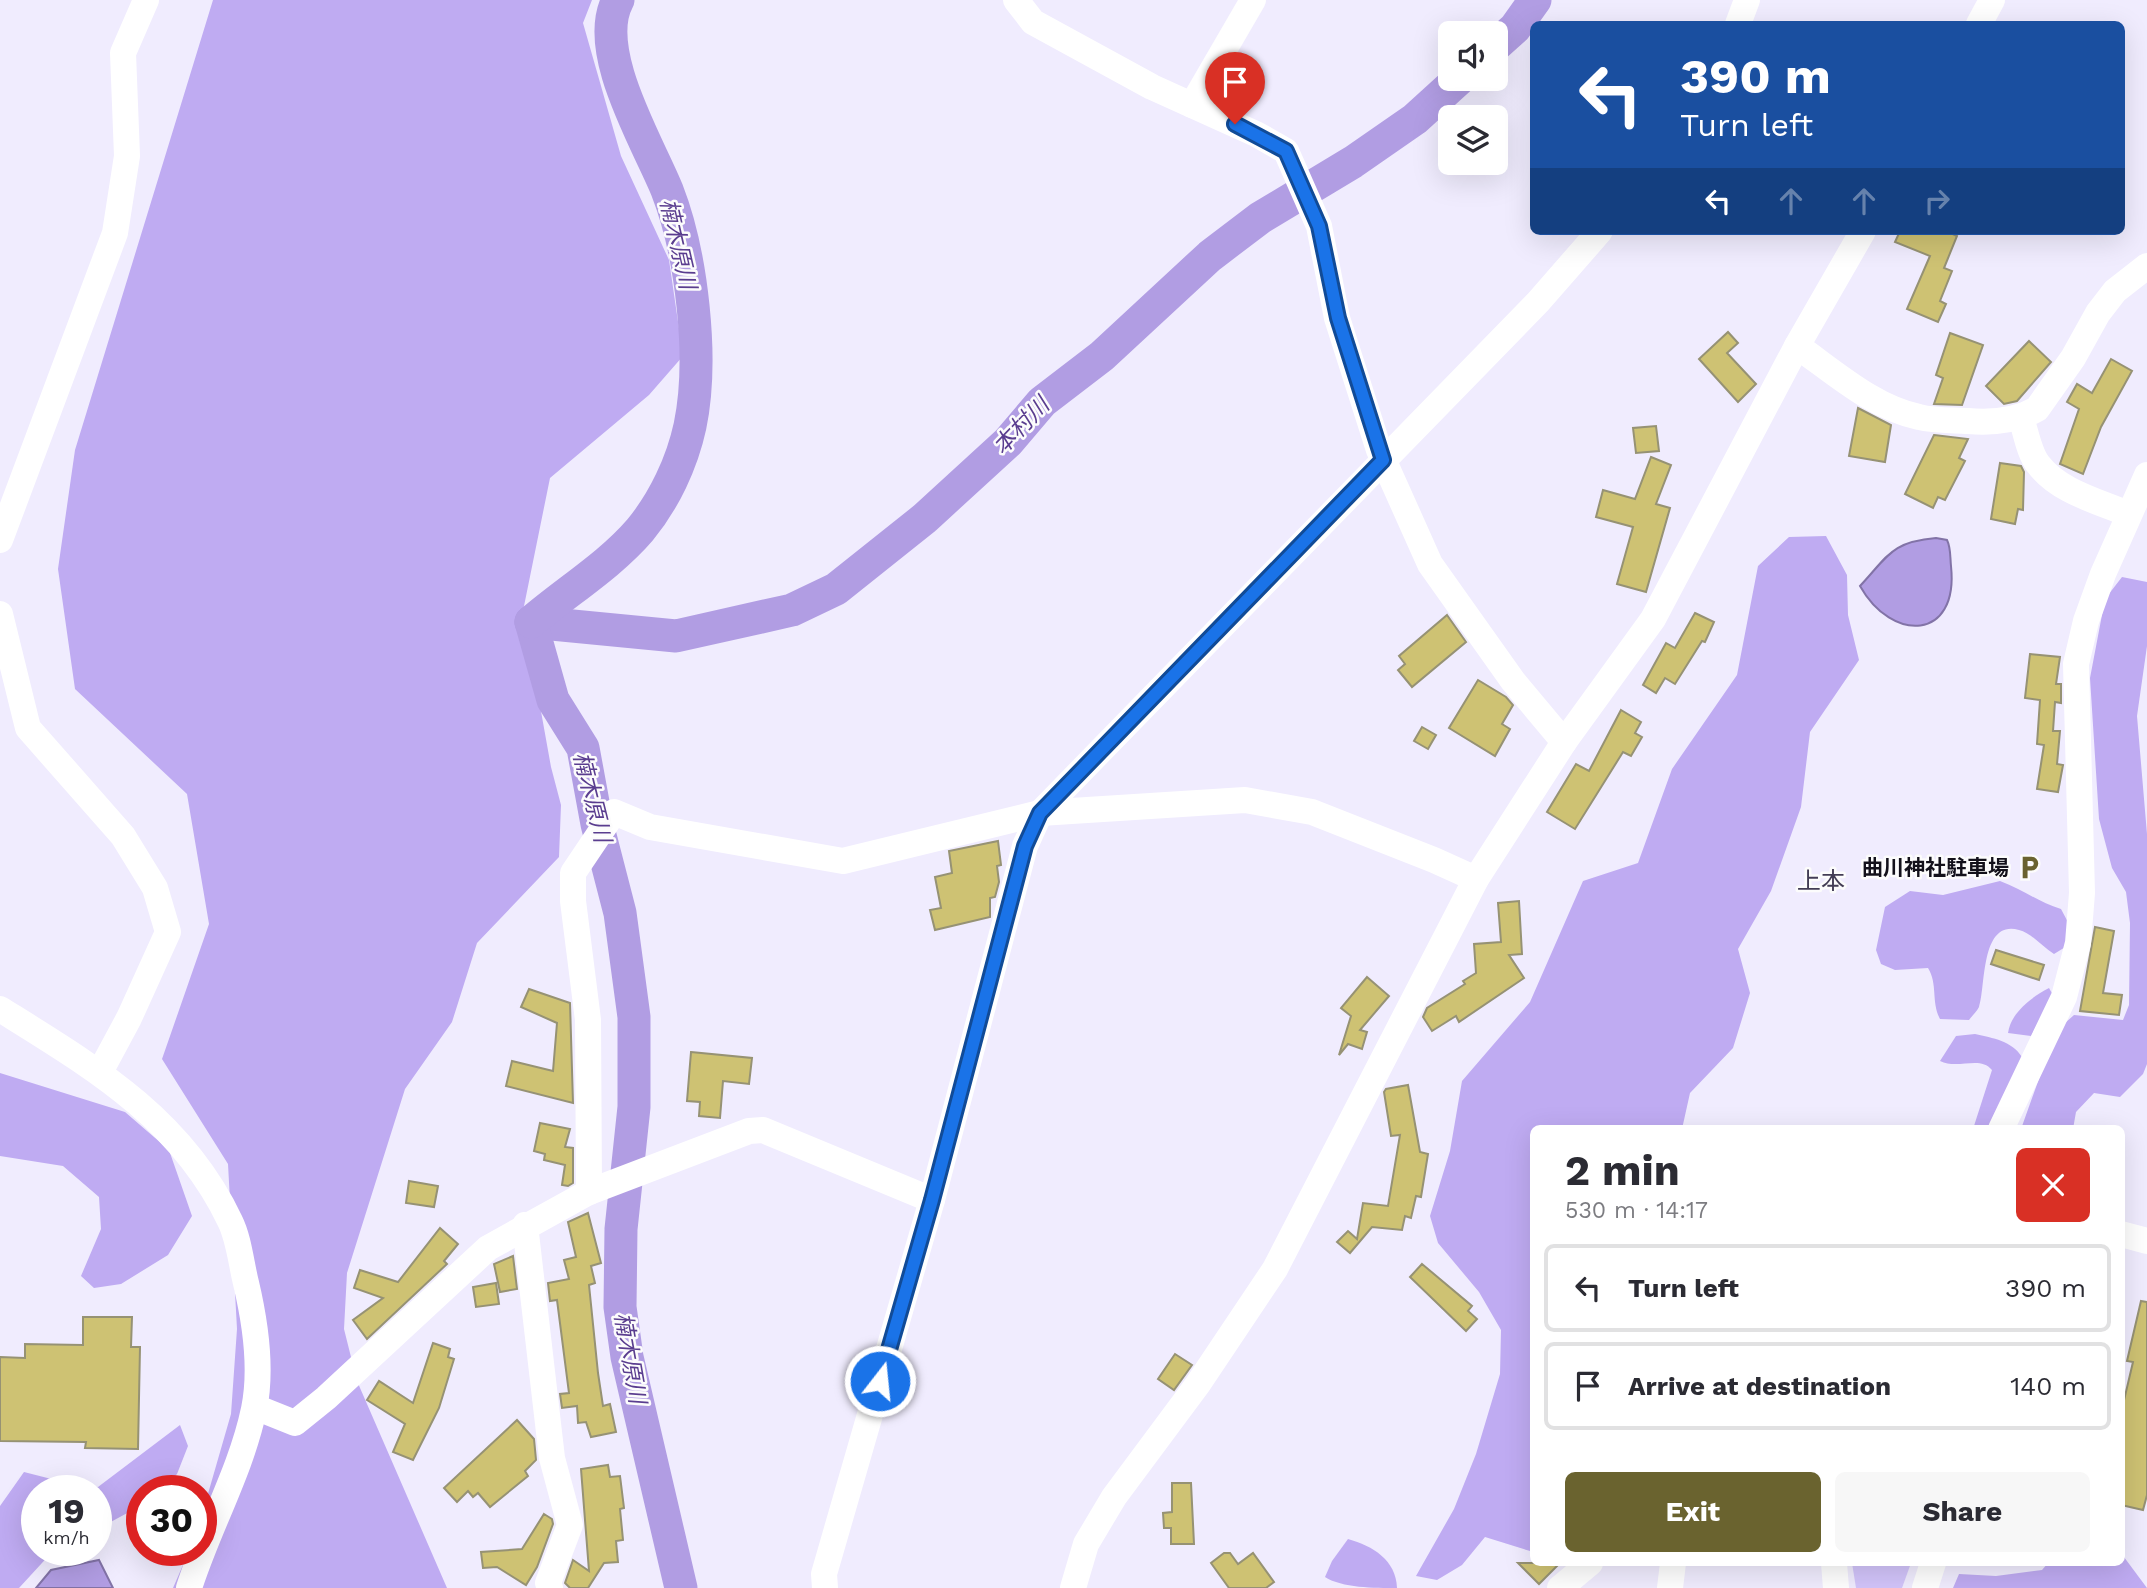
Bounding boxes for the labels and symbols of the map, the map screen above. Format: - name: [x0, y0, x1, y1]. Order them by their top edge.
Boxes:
- pin: [1205, 52, 1265, 124]
- water label: 楠木原川: [654, 196, 702, 295]
- water label: 本村川: [987, 390, 1057, 460]
- water label: 楠木原川: [568, 749, 617, 848]
- parking icon: 曲川神社駐車場: [2015, 853, 2043, 881]
- place label: 曲川神社駐車場: [1862, 855, 2009, 880]
- district label: 上本: [1797, 867, 1845, 895]
- water label: 楠木原川: [609, 1310, 652, 1409]
- position arrow: [843, 1344, 917, 1418]
- speed limit sign: 30: [126, 1475, 217, 1566]

